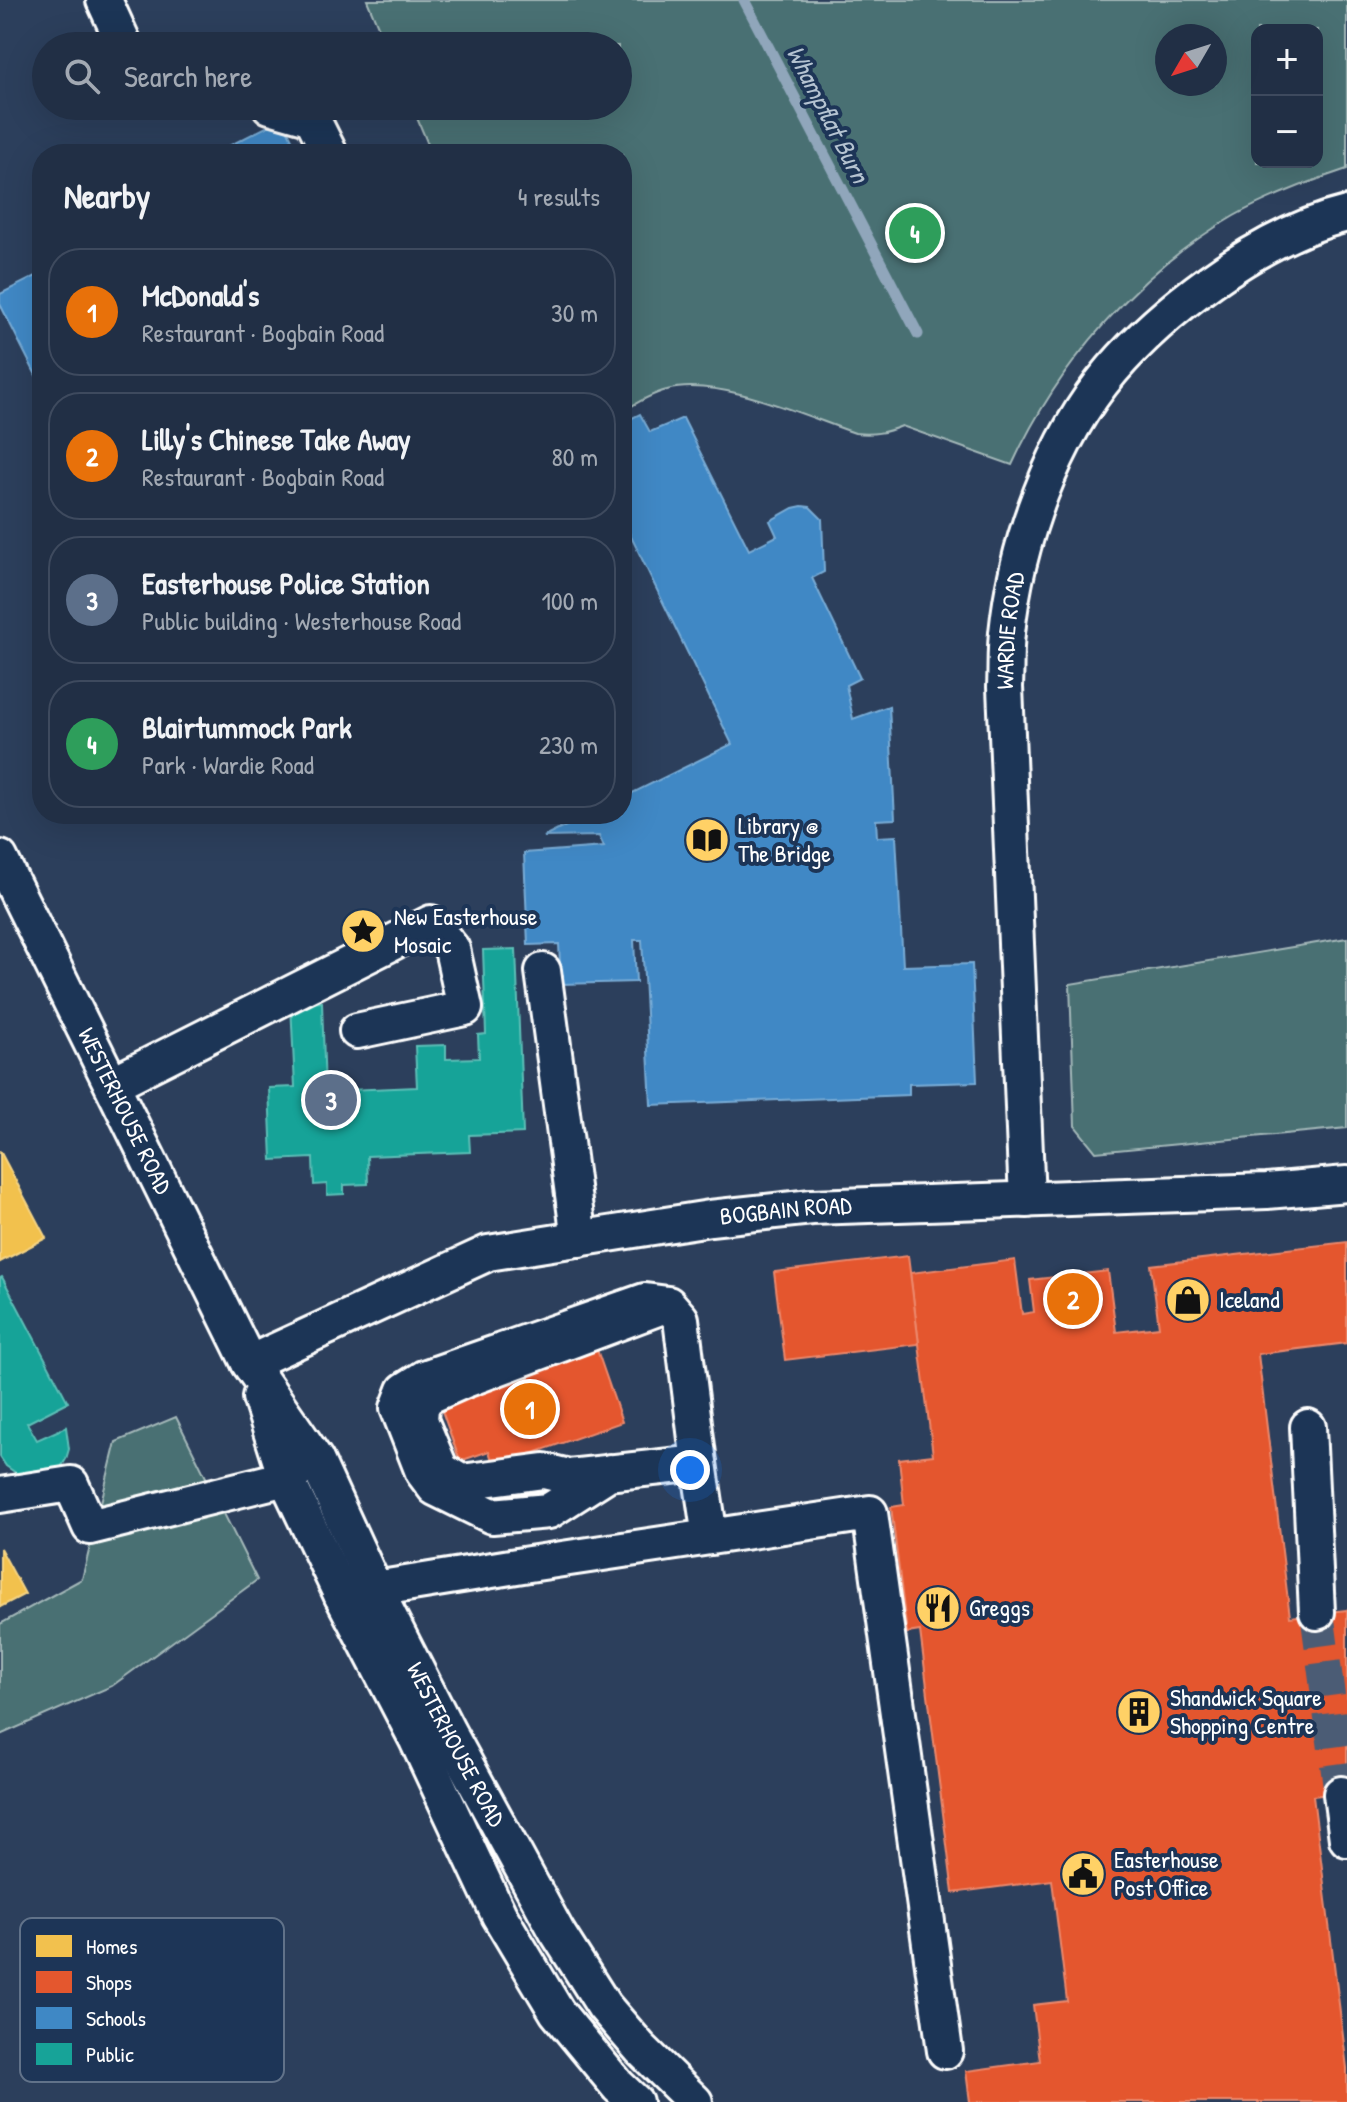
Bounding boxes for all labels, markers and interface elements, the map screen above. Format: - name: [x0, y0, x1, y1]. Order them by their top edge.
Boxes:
- north arrow: [1155, 24, 1227, 96]
- map controls: [1251, 24, 1323, 168]
- button: +: [1251, 24, 1323, 96]
- search box: [32, 32, 632, 120]
- water label: Whampflat Burn: [778, 39, 879, 191]
- icon: search: [60, 54, 104, 98]
- text: Search here: [124, 56, 252, 96]
- button: −: [1251, 96, 1323, 168]
- text: Nearby: [64, 173, 150, 219]
- text: 4 results: [518, 179, 600, 214]
- pin: 4: [889, 203, 941, 263]
- text: McDonald's: [142, 275, 259, 315]
- text: 1: [87, 295, 97, 330]
- text: 30 m: [551, 295, 598, 330]
- text: Restaurant · Bogbain Road: [142, 315, 384, 350]
- text: Lilly's Chinese Take Away: [142, 419, 411, 459]
- text: 2: [86, 439, 98, 474]
- text: 80 m: [551, 439, 598, 474]
- text: Restaurant · Bogbain Road: [142, 459, 384, 494]
- text: Easterhouse Police Station: [142, 563, 430, 603]
- street label: WARDIE ROAD: [988, 568, 1032, 690]
- text: 3: [86, 583, 98, 618]
- text: 100 m: [542, 583, 598, 618]
- text: Public building · Westerhouse Road: [142, 603, 461, 638]
- text: Blairtummock Park: [142, 707, 352, 747]
- text: 4: [87, 727, 97, 762]
- text: 230 m: [539, 727, 598, 762]
- text: Park · Wardie Road: [142, 747, 314, 782]
- place label: Library @ The Bridge: [738, 809, 831, 869]
- library icon: Library @ The Bridge: [683, 816, 731, 864]
- place label: New Easterhouse Mosaic: [394, 900, 538, 960]
- place icon: New Easterhouse Mosaic: [339, 907, 387, 955]
- street label: WESTERHOUSE ROAD: [71, 1022, 180, 1200]
- pin: 3: [305, 1070, 357, 1130]
- street label: BOGBAIN ROAD: [718, 1189, 853, 1232]
- pin: 2: [1047, 1269, 1099, 1329]
- shop icon: Iceland: [1164, 1276, 1212, 1324]
- place label: Iceland: [1219, 1283, 1280, 1315]
- pin: 1: [504, 1379, 556, 1439]
- your location: [670, 1450, 710, 1490]
- restaurant icon: Greggs: [914, 1584, 962, 1632]
- place label: Greggs: [969, 1591, 1030, 1623]
- street label: WESTERHOUSE ROAD: [400, 1656, 514, 1832]
- place label: Shandwick Square Shopping Centre: [1170, 1681, 1322, 1741]
- building icon: Shandwick Square Shopping Centre: [1115, 1688, 1163, 1736]
- place label: Easterhouse Post Office: [1114, 1843, 1219, 1903]
- public building icon: Easterhouse Post Office: [1059, 1850, 1107, 1898]
- legend: [20, 1918, 284, 2082]
- text: Homes: [86, 1931, 137, 1961]
- text: Shops: [86, 1967, 132, 1997]
- text: Schools: [86, 2003, 146, 2033]
- text: Public: [86, 2039, 134, 2069]

